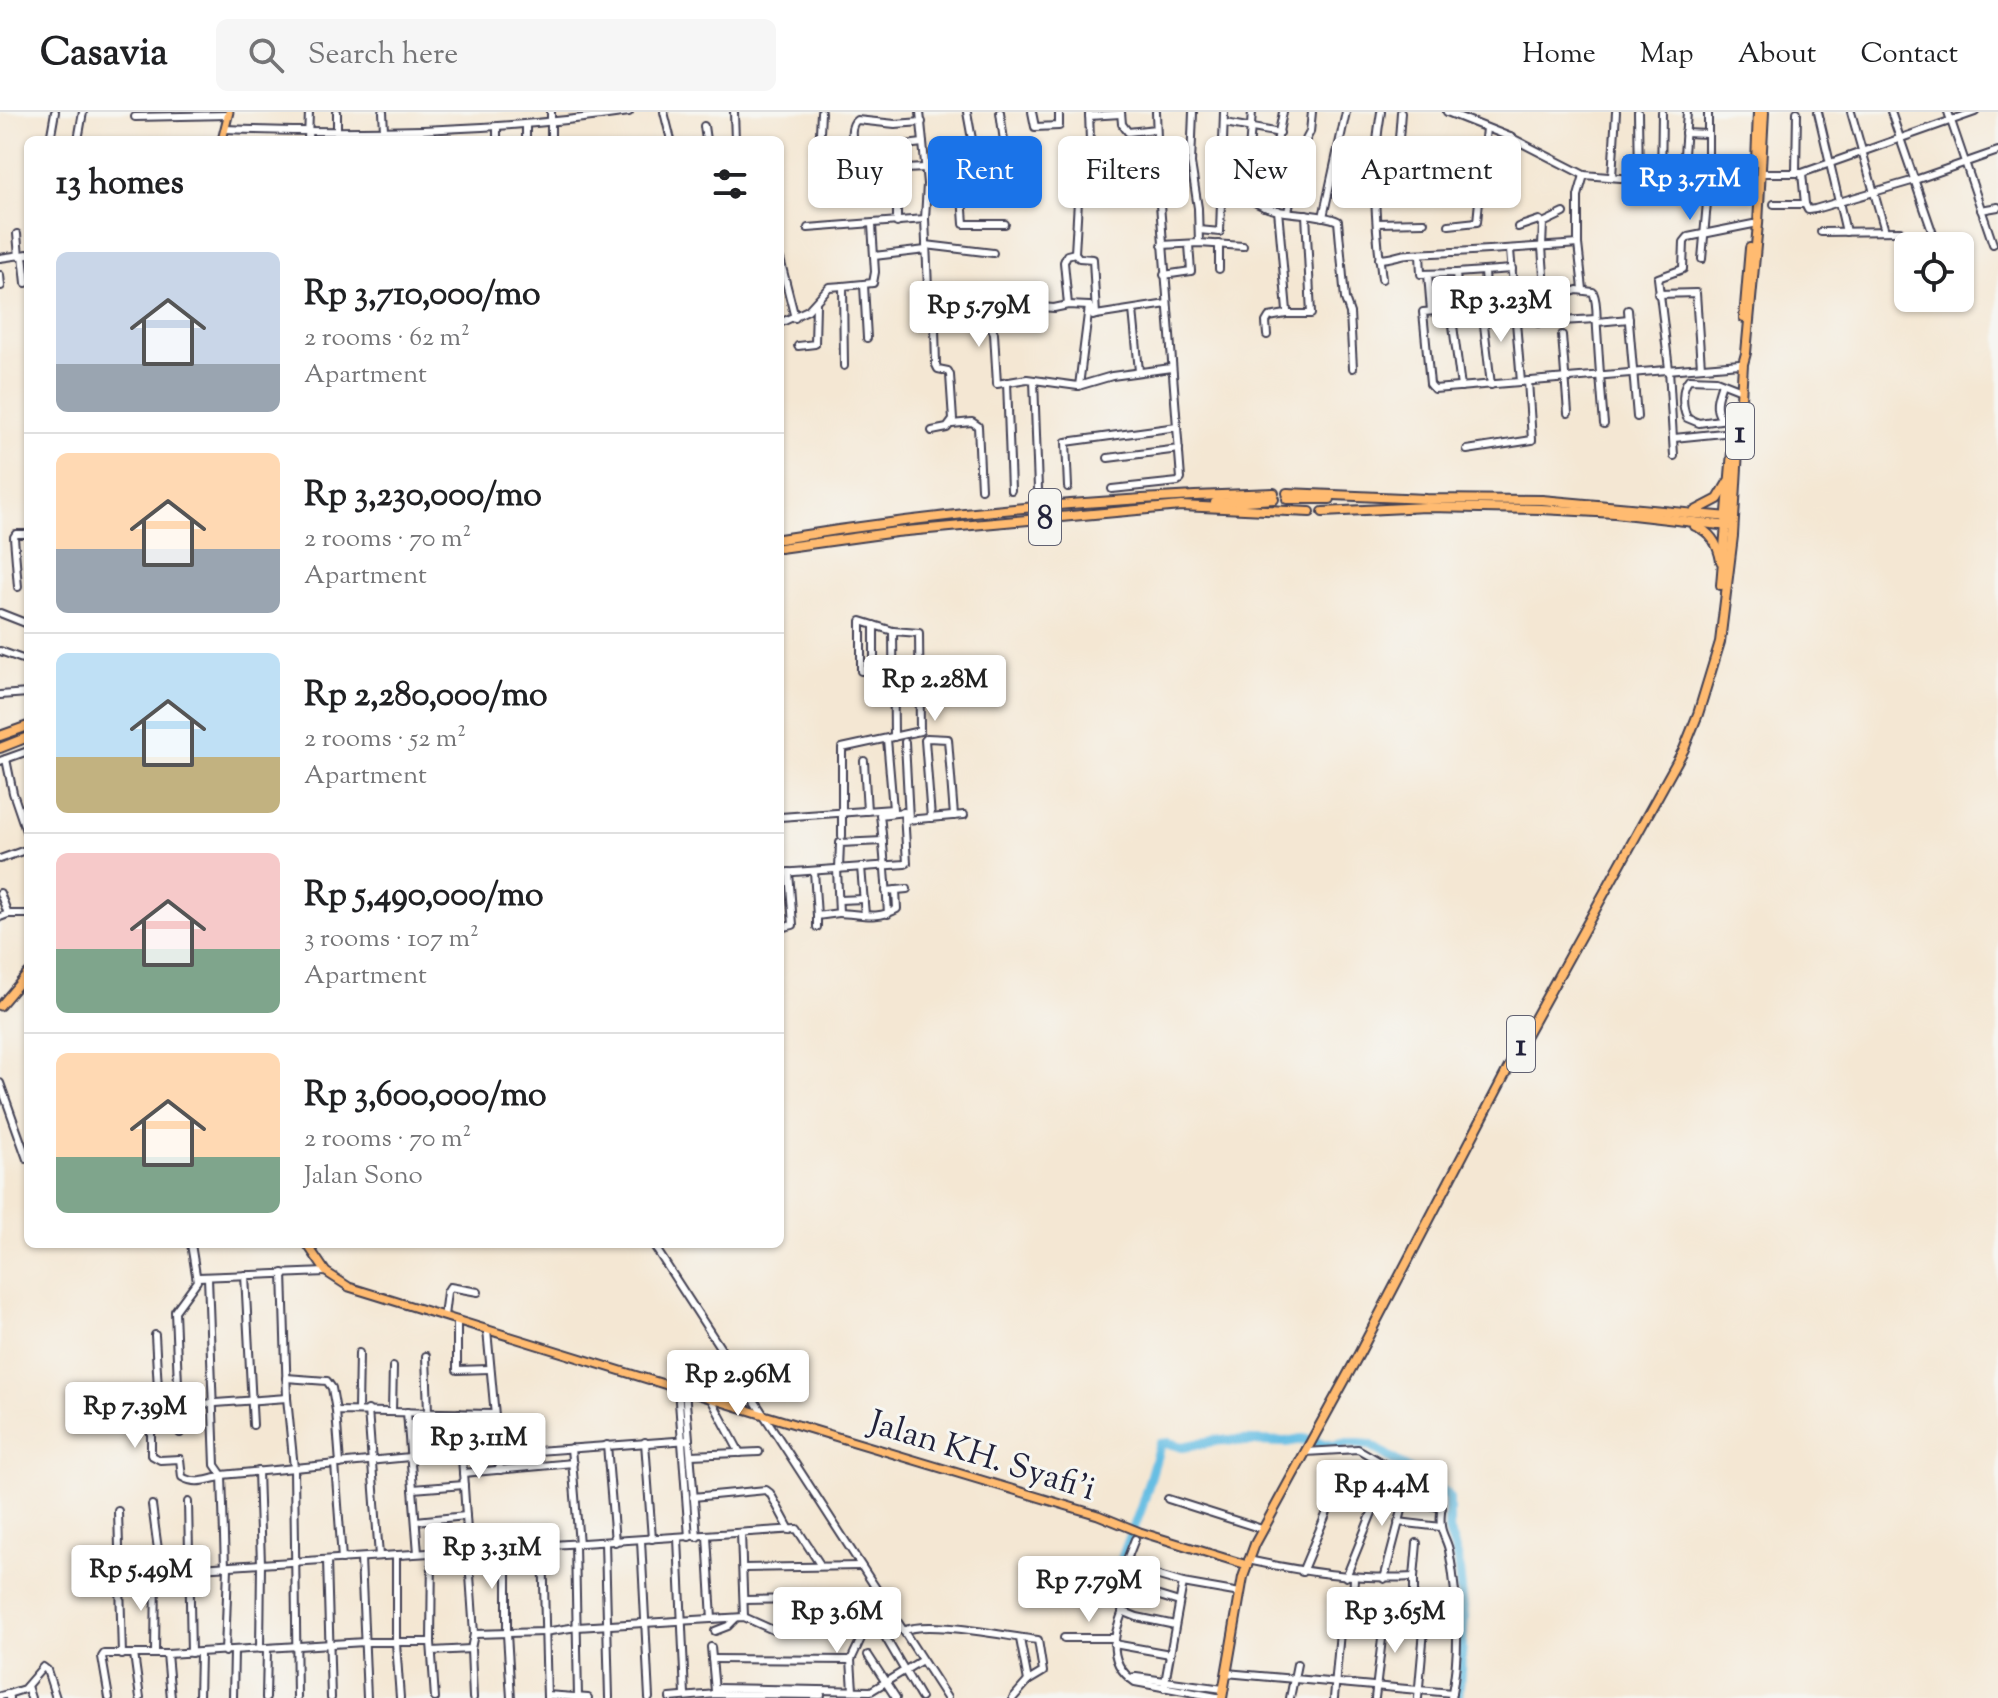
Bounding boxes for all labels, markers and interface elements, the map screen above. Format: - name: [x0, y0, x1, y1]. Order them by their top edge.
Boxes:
- search box: [216, 19, 776, 91]
- text: Casavia: [40, 28, 168, 82]
- icon: search: [244, 33, 288, 77]
- text: Search here: [308, 34, 458, 77]
- text: Home: [1522, 35, 1596, 75]
- text: Map: [1640, 35, 1694, 75]
- text: About: [1738, 35, 1816, 75]
- text: Contact: [1860, 35, 1958, 75]
- chip: Buy: [808, 136, 912, 208]
- chip: Rent: [928, 136, 1042, 208]
- chip: Filters: [1058, 136, 1189, 208]
- chip: New: [1205, 136, 1316, 208]
- chip: Apartment: [1332, 136, 1521, 208]
- pin: Rp 3.71M: [1607, 154, 1773, 222]
- text: 13 homes: [56, 160, 184, 209]
- text: Rp 3.71M: [1639, 161, 1741, 198]
- icon: filters: [708, 162, 752, 206]
- map controls: [1894, 232, 1974, 312]
- button: locate: [1894, 232, 1974, 312]
- text: Rp 3,710,000/mo: [304, 271, 541, 320]
- pin: Rp 3.23M: [1418, 276, 1584, 344]
- pin: Rp 5.79M: [896, 281, 1062, 349]
- text: Rp 3.23M: [1450, 283, 1552, 320]
- icon: home: [120, 284, 216, 380]
- text: Rp 5.79M: [928, 288, 1030, 325]
- text: 2 rooms · 62 m²: [304, 320, 470, 357]
- text: Apartment: [304, 357, 427, 394]
- road number: 1: [1726, 403, 1754, 459]
- text: Rp 3,230,000/mo: [304, 472, 542, 521]
- icon: home: [120, 485, 216, 581]
- road number: 8: [1029, 489, 1061, 545]
- text: 2 rooms · 70 m²: [304, 521, 471, 558]
- text: Apartment: [304, 558, 427, 595]
- pin: Rp 2.28M: [852, 655, 1018, 723]
- text: Rp 2.28M: [882, 662, 988, 699]
- text: Rp 2,280,000/mo: [304, 672, 548, 721]
- icon: home: [120, 685, 216, 781]
- text: 2 rooms · 52 m²: [304, 721, 466, 758]
- text: Apartment: [304, 758, 427, 795]
- text: Rp 5,490,000/mo: [304, 872, 544, 921]
- icon: home: [120, 885, 216, 981]
- text: 3 rooms · 107 m²: [304, 921, 479, 958]
- text: Apartment: [304, 958, 427, 995]
- road number: 1: [1507, 1016, 1535, 1072]
- text: Rp 3,600,000/mo: [304, 1072, 547, 1121]
- icon: home: [120, 1085, 216, 1181]
- text: 2 rooms · 70 m²: [304, 1121, 471, 1158]
- text: Jalan Sono: [304, 1158, 423, 1195]
- pin: Rp 2.96M: [655, 1350, 821, 1418]
- text: Rp 2.96M: [685, 1357, 791, 1394]
- pin: Rp 7.39M: [52, 1382, 218, 1450]
- text: Rp 7.39M: [83, 1389, 187, 1426]
- street label: Jalan KH. Syafi'i: [861, 1399, 1101, 1515]
- pin: Rp 3.11M: [396, 1413, 562, 1481]
- text: Rp 3.11M: [430, 1420, 528, 1457]
- pin: Rp 4.4M: [1308, 1460, 1456, 1528]
- text: Rp 4.4M: [1334, 1467, 1430, 1504]
- pin: Rp 3.31M: [409, 1523, 575, 1591]
- text: Rp 3.31M: [443, 1530, 541, 1567]
- pin: Rp 5.49M: [58, 1545, 224, 1613]
- text: Rp 5.49M: [89, 1552, 193, 1589]
- pin: Rp 7.79M: [1006, 1556, 1172, 1624]
- text: Rp 7.79M: [1036, 1563, 1142, 1600]
- pin: Rp 3.6M: [763, 1587, 911, 1655]
- pin: Rp 3.65M: [1312, 1587, 1478, 1655]
- text: Rp 3.6M: [791, 1594, 883, 1631]
- text: Rp 3.65M: [1345, 1594, 1445, 1631]

